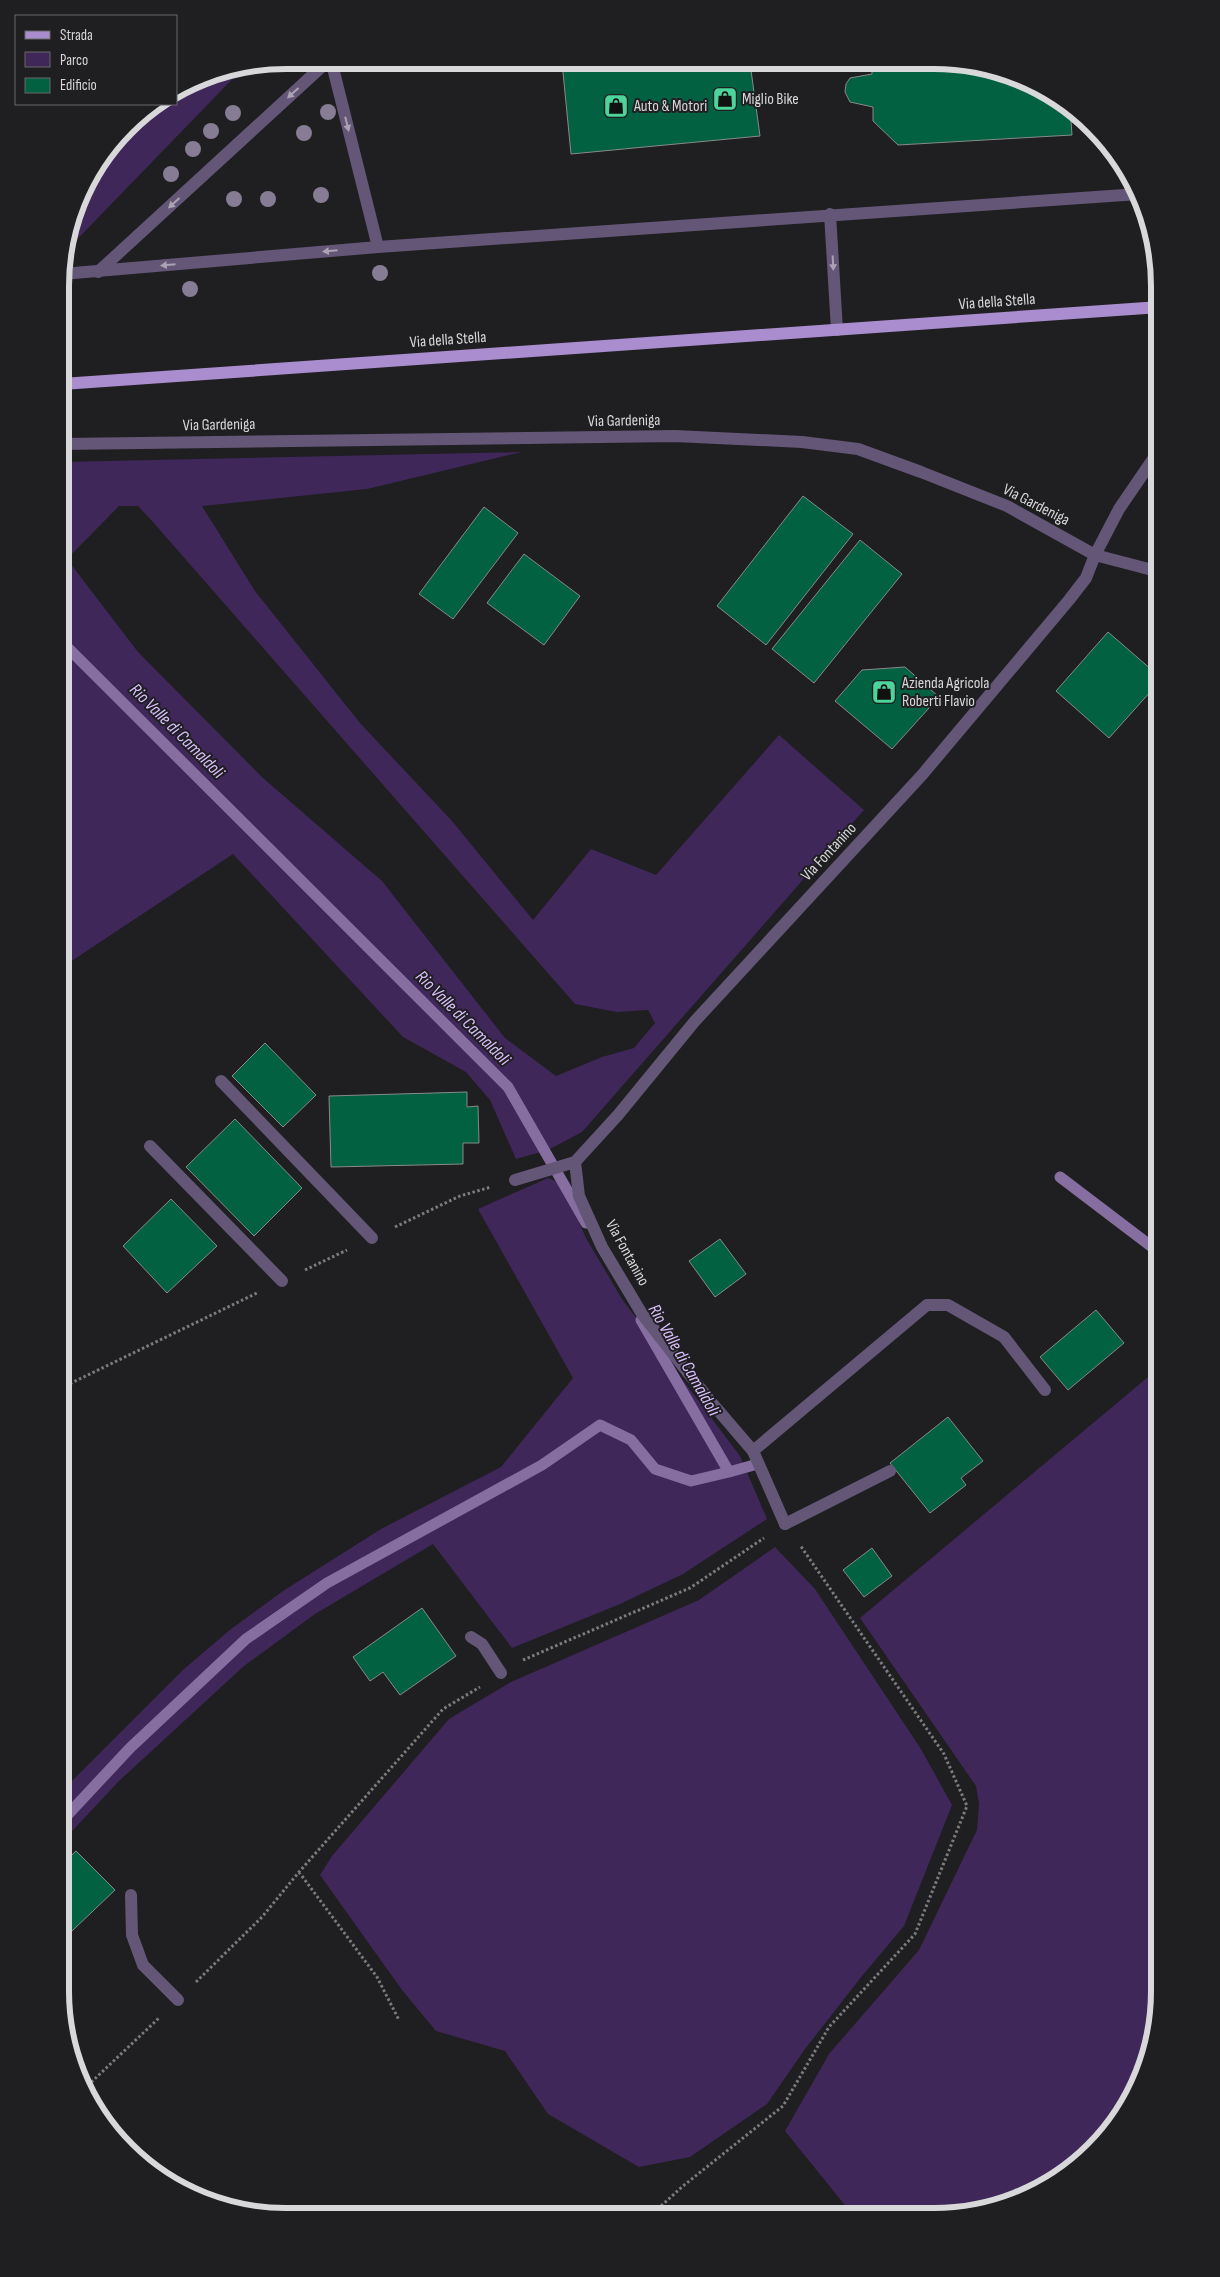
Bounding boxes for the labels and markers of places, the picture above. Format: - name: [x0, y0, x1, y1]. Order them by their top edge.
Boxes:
- shop icon: Miglio Bike: [712, 86, 738, 112]
- place label: Miglio Bike: [742, 90, 799, 109]
- shop icon: Auto & Motori: [603, 93, 629, 119]
- place label: Auto & Motori: [633, 97, 707, 116]
- place label: Azienda Agricola Roberti Flavio: [901, 674, 990, 711]
- shop icon: Azienda Agricola Roberti Flavio: [871, 679, 897, 705]

